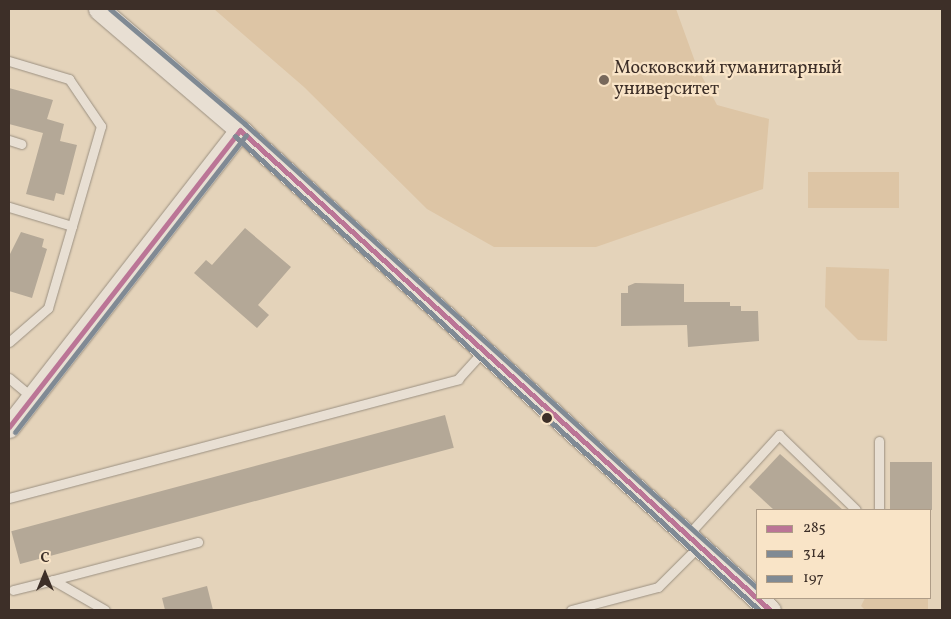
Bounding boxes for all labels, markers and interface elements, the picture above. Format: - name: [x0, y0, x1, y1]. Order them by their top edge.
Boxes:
- place label: Московский гуманитарный университет: [614, 59, 842, 102]
- marker: Московский гуманитарный университет: [598, 74, 610, 86]
- unlabelled marker: [542, 413, 552, 423]
- legend: [756, 509, 931, 599]
- text: 285: [803, 518, 826, 539]
- text: 314: [803, 543, 825, 564]
- north arrow: [20, 549, 70, 599]
- text: С: [40, 549, 50, 568]
- text: 197: [803, 568, 824, 589]

